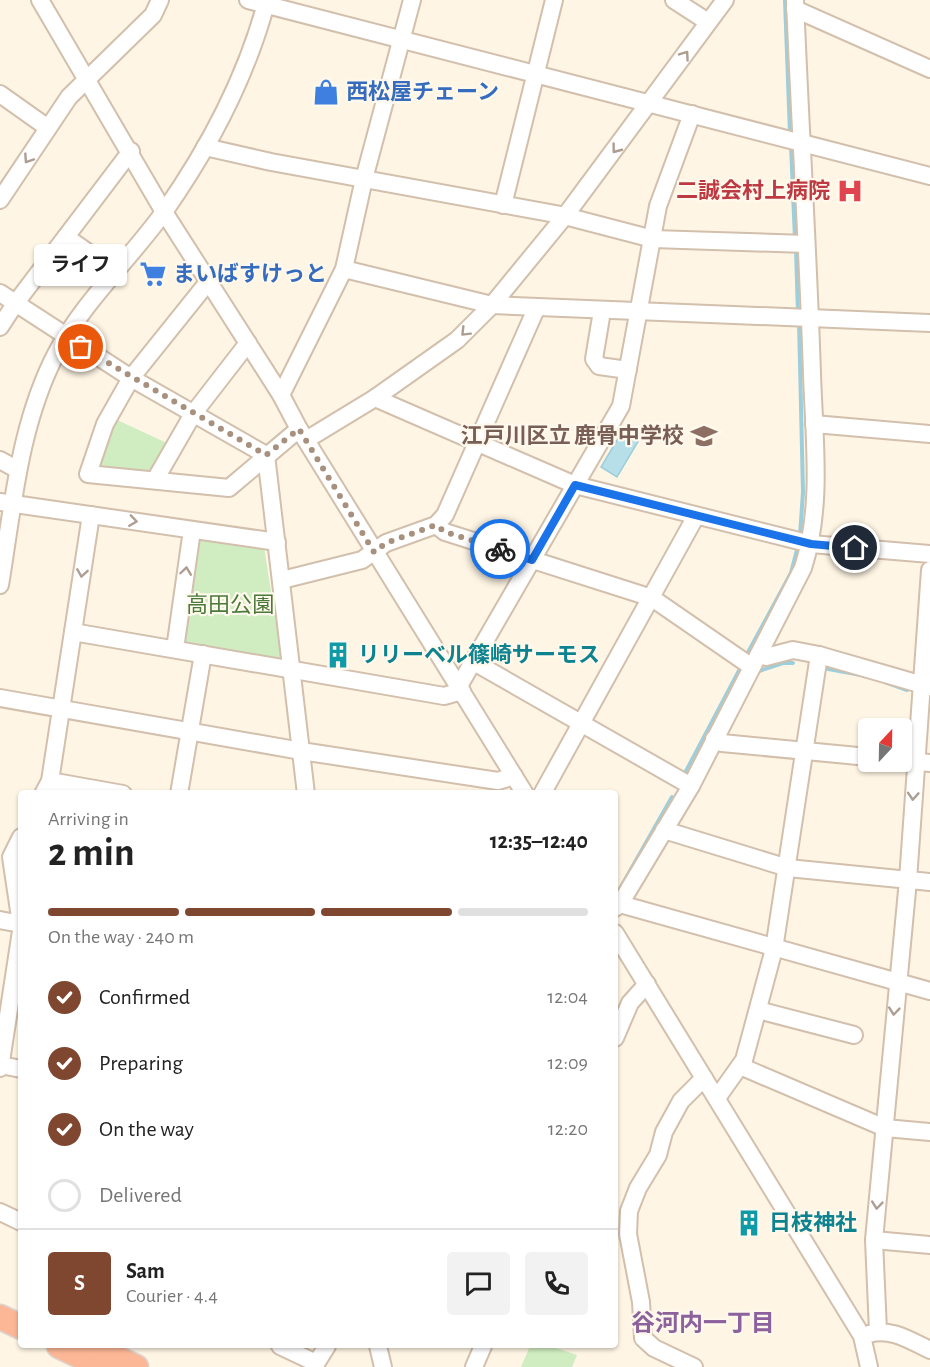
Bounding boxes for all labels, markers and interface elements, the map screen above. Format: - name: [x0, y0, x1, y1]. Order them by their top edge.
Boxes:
- one-way arrow: [678, 50, 689, 61]
- shop icon: 西松屋チェーン: [311, 77, 341, 107]
- place label: 西松屋チェーン: [346, 80, 499, 103]
- one-way arrow: [612, 142, 623, 153]
- one-way arrow: [24, 152, 35, 163]
- hospital icon: 二誠会村上病院: [835, 176, 865, 206]
- place label: 二誠会村上病院: [676, 179, 830, 202]
- callout: ライフ: [34, 245, 128, 287]
- text: ライフ: [51, 255, 111, 275]
- supermarket icon: まいばすけっと: [138, 259, 168, 289]
- place label: まいばすけっと: [173, 262, 327, 285]
- pin: [55, 321, 106, 372]
- one-way arrow: [462, 324, 473, 335]
- icon: bag: [64, 330, 97, 363]
- school or university icon: 江戸川区立 鹿骨中学校: [689, 421, 719, 451]
- place label: 江戸川区立 鹿骨中学校: [461, 424, 684, 447]
- one-way arrow: [128, 514, 138, 527]
- courier: [470, 519, 530, 579]
- pin: [829, 522, 880, 573]
- icon: home: [838, 531, 871, 564]
- icon: bike: [484, 533, 517, 566]
- one-way arrow: [180, 566, 192, 575]
- one-way arrow: [77, 568, 89, 577]
- park label: 高田公園: [186, 593, 274, 616]
- building icon: リリーベル篠崎サーモス: [323, 640, 353, 670]
- place label: リリーベル篠崎サーモス: [358, 643, 600, 666]
- north arrow: [858, 718, 912, 772]
- map controls: [858, 718, 912, 772]
- one-way arrow: [907, 791, 920, 800]
- text: Arriving in: [48, 809, 129, 829]
- text: 12:35–12:40: [490, 830, 588, 852]
- text: 2 min: [48, 834, 135, 873]
- text: On the way · 240 m: [48, 927, 194, 947]
- icon: check: [48, 981, 81, 1014]
- text: Confirmed: [99, 986, 190, 1008]
- text: 12:04: [547, 987, 588, 1007]
- one-way arrow: [888, 1006, 901, 1015]
- icon: check: [48, 1047, 81, 1080]
- text: Preparing: [99, 1052, 183, 1074]
- text: 12:09: [547, 1053, 588, 1073]
- icon: check: [48, 1113, 81, 1146]
- text: On the way: [99, 1118, 194, 1140]
- text: 12:20: [548, 1119, 588, 1139]
- text: Delivered: [99, 1184, 182, 1206]
- one-way arrow: [871, 1200, 884, 1210]
- building icon: 日枝神社: [734, 1208, 764, 1238]
- place label: 日枝神社: [769, 1211, 857, 1234]
- button: chat: [447, 1252, 510, 1315]
- button: phone: [525, 1252, 588, 1315]
- text: Sam: [126, 1260, 165, 1282]
- text: S: [74, 1272, 85, 1294]
- text: Courier · 4.4: [126, 1286, 218, 1306]
- district label: 谷河内一丁目: [631, 1310, 775, 1336]

